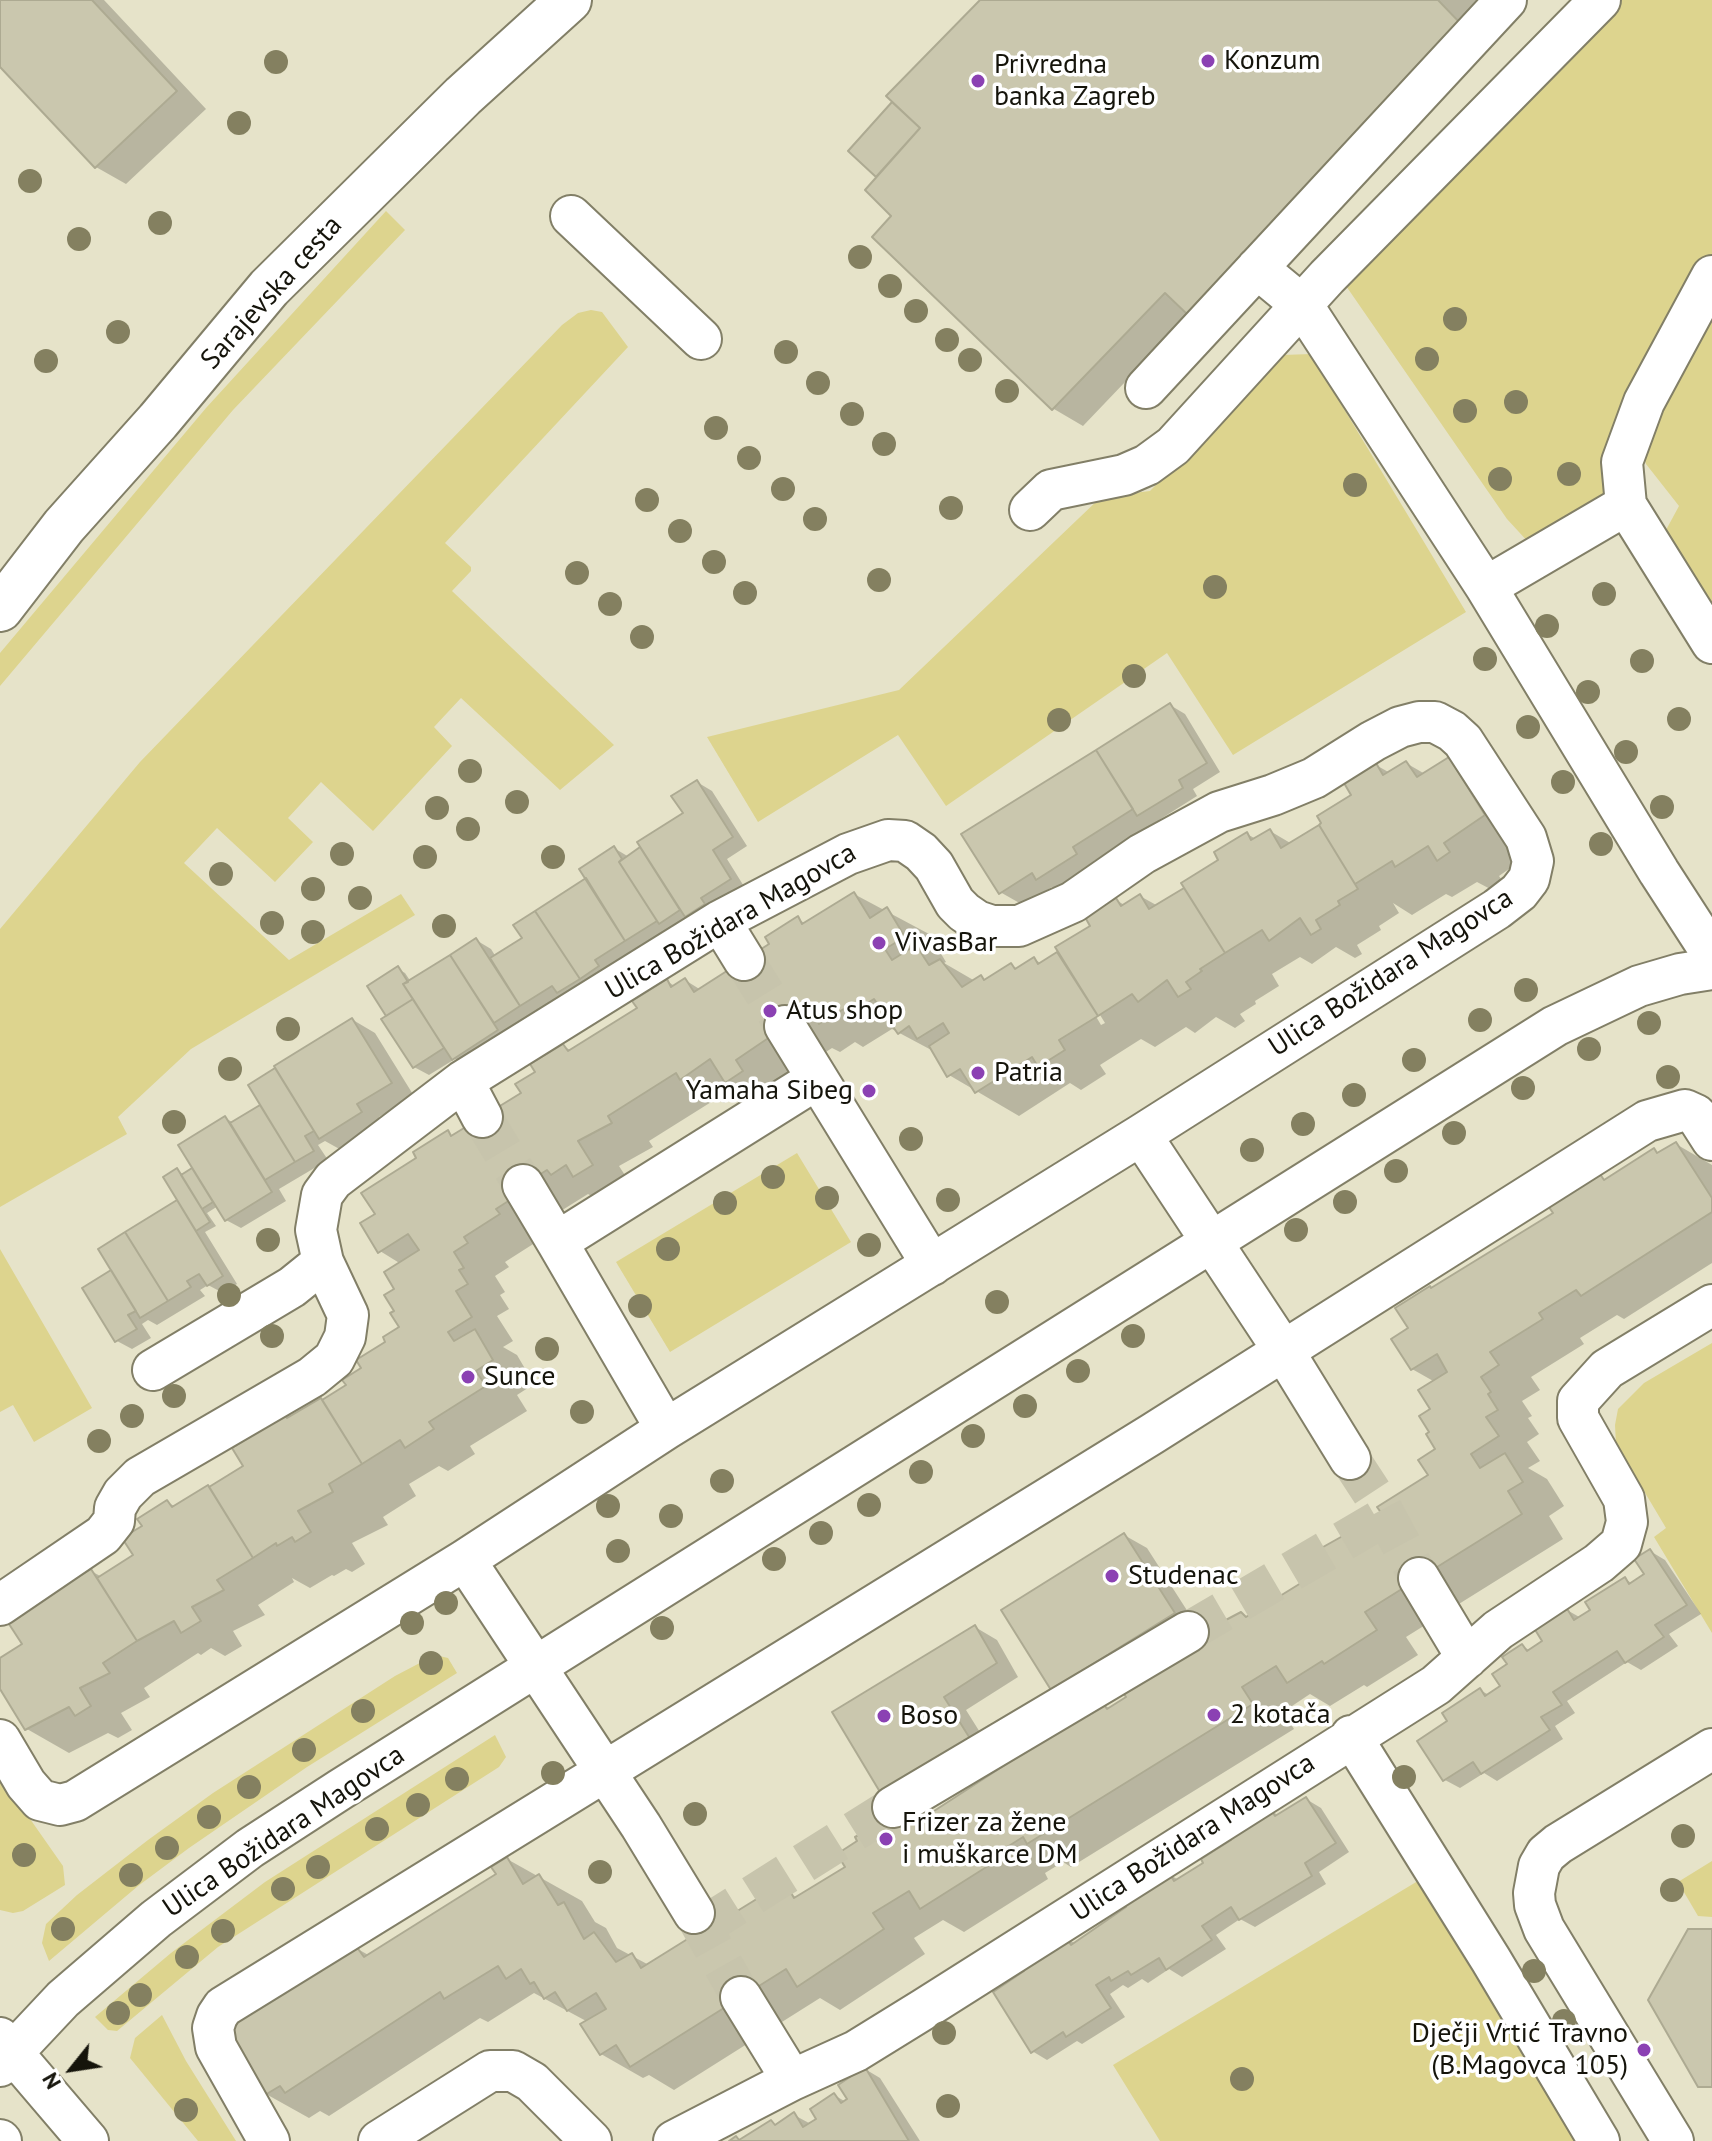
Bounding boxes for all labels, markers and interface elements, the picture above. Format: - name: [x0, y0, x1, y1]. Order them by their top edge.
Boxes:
- place label: Konzum: [1224, 44, 1320, 78]
- place label: Privredna banka Zagreb: [994, 48, 1156, 114]
- marker: Konzum: [1199, 52, 1217, 70]
- marker: Privredna banka Zagreb: [969, 72, 987, 90]
- street label: Sarajevska cesta: [194, 209, 350, 377]
- street label: Ulica Božidara Magovca: [600, 836, 862, 1008]
- street label: Ulica Božidara Magovca: [1263, 882, 1519, 1064]
- place label: VivasBar: [895, 926, 997, 960]
- marker: VivasBar: [870, 934, 888, 952]
- place label: Atus shop: [786, 994, 903, 1028]
- marker: Atus shop: [761, 1002, 779, 1020]
- place label: Patria: [994, 1056, 1063, 1090]
- marker: Patria: [969, 1064, 987, 1082]
- place label: Yamaha Sibeg: [686, 1074, 853, 1108]
- marker: Yamaha Sibeg: [860, 1082, 878, 1100]
- place label: Sunce: [484, 1360, 555, 1394]
- marker: Sunce: [459, 1368, 477, 1386]
- place label: Studenac: [1128, 1559, 1239, 1593]
- marker: Studenac: [1103, 1567, 1121, 1585]
- place label: 2 kotača: [1230, 1698, 1331, 1732]
- place label: Boso: [900, 1699, 958, 1733]
- marker: 2 kotača: [1205, 1706, 1223, 1724]
- marker: Boso: [875, 1707, 893, 1725]
- street label: Ulica Božidara Magovca: [157, 1739, 411, 1925]
- street label: Ulica Božidara Magovca: [1065, 1747, 1321, 1929]
- place label: Frizer za žene i muškarce DM: [902, 1806, 1078, 1872]
- marker: Frizer za žene i muškarce DM: [877, 1830, 895, 1848]
- place label: Dječji Vrtić Travno (B.Magovca 105): [1411, 2017, 1628, 2083]
- north arrow: [32, 2029, 112, 2109]
- marker: Dječji Vrtić Travno (B.Magovca 105): [1635, 2041, 1653, 2059]
- text: N: [35, 2068, 67, 2094]

